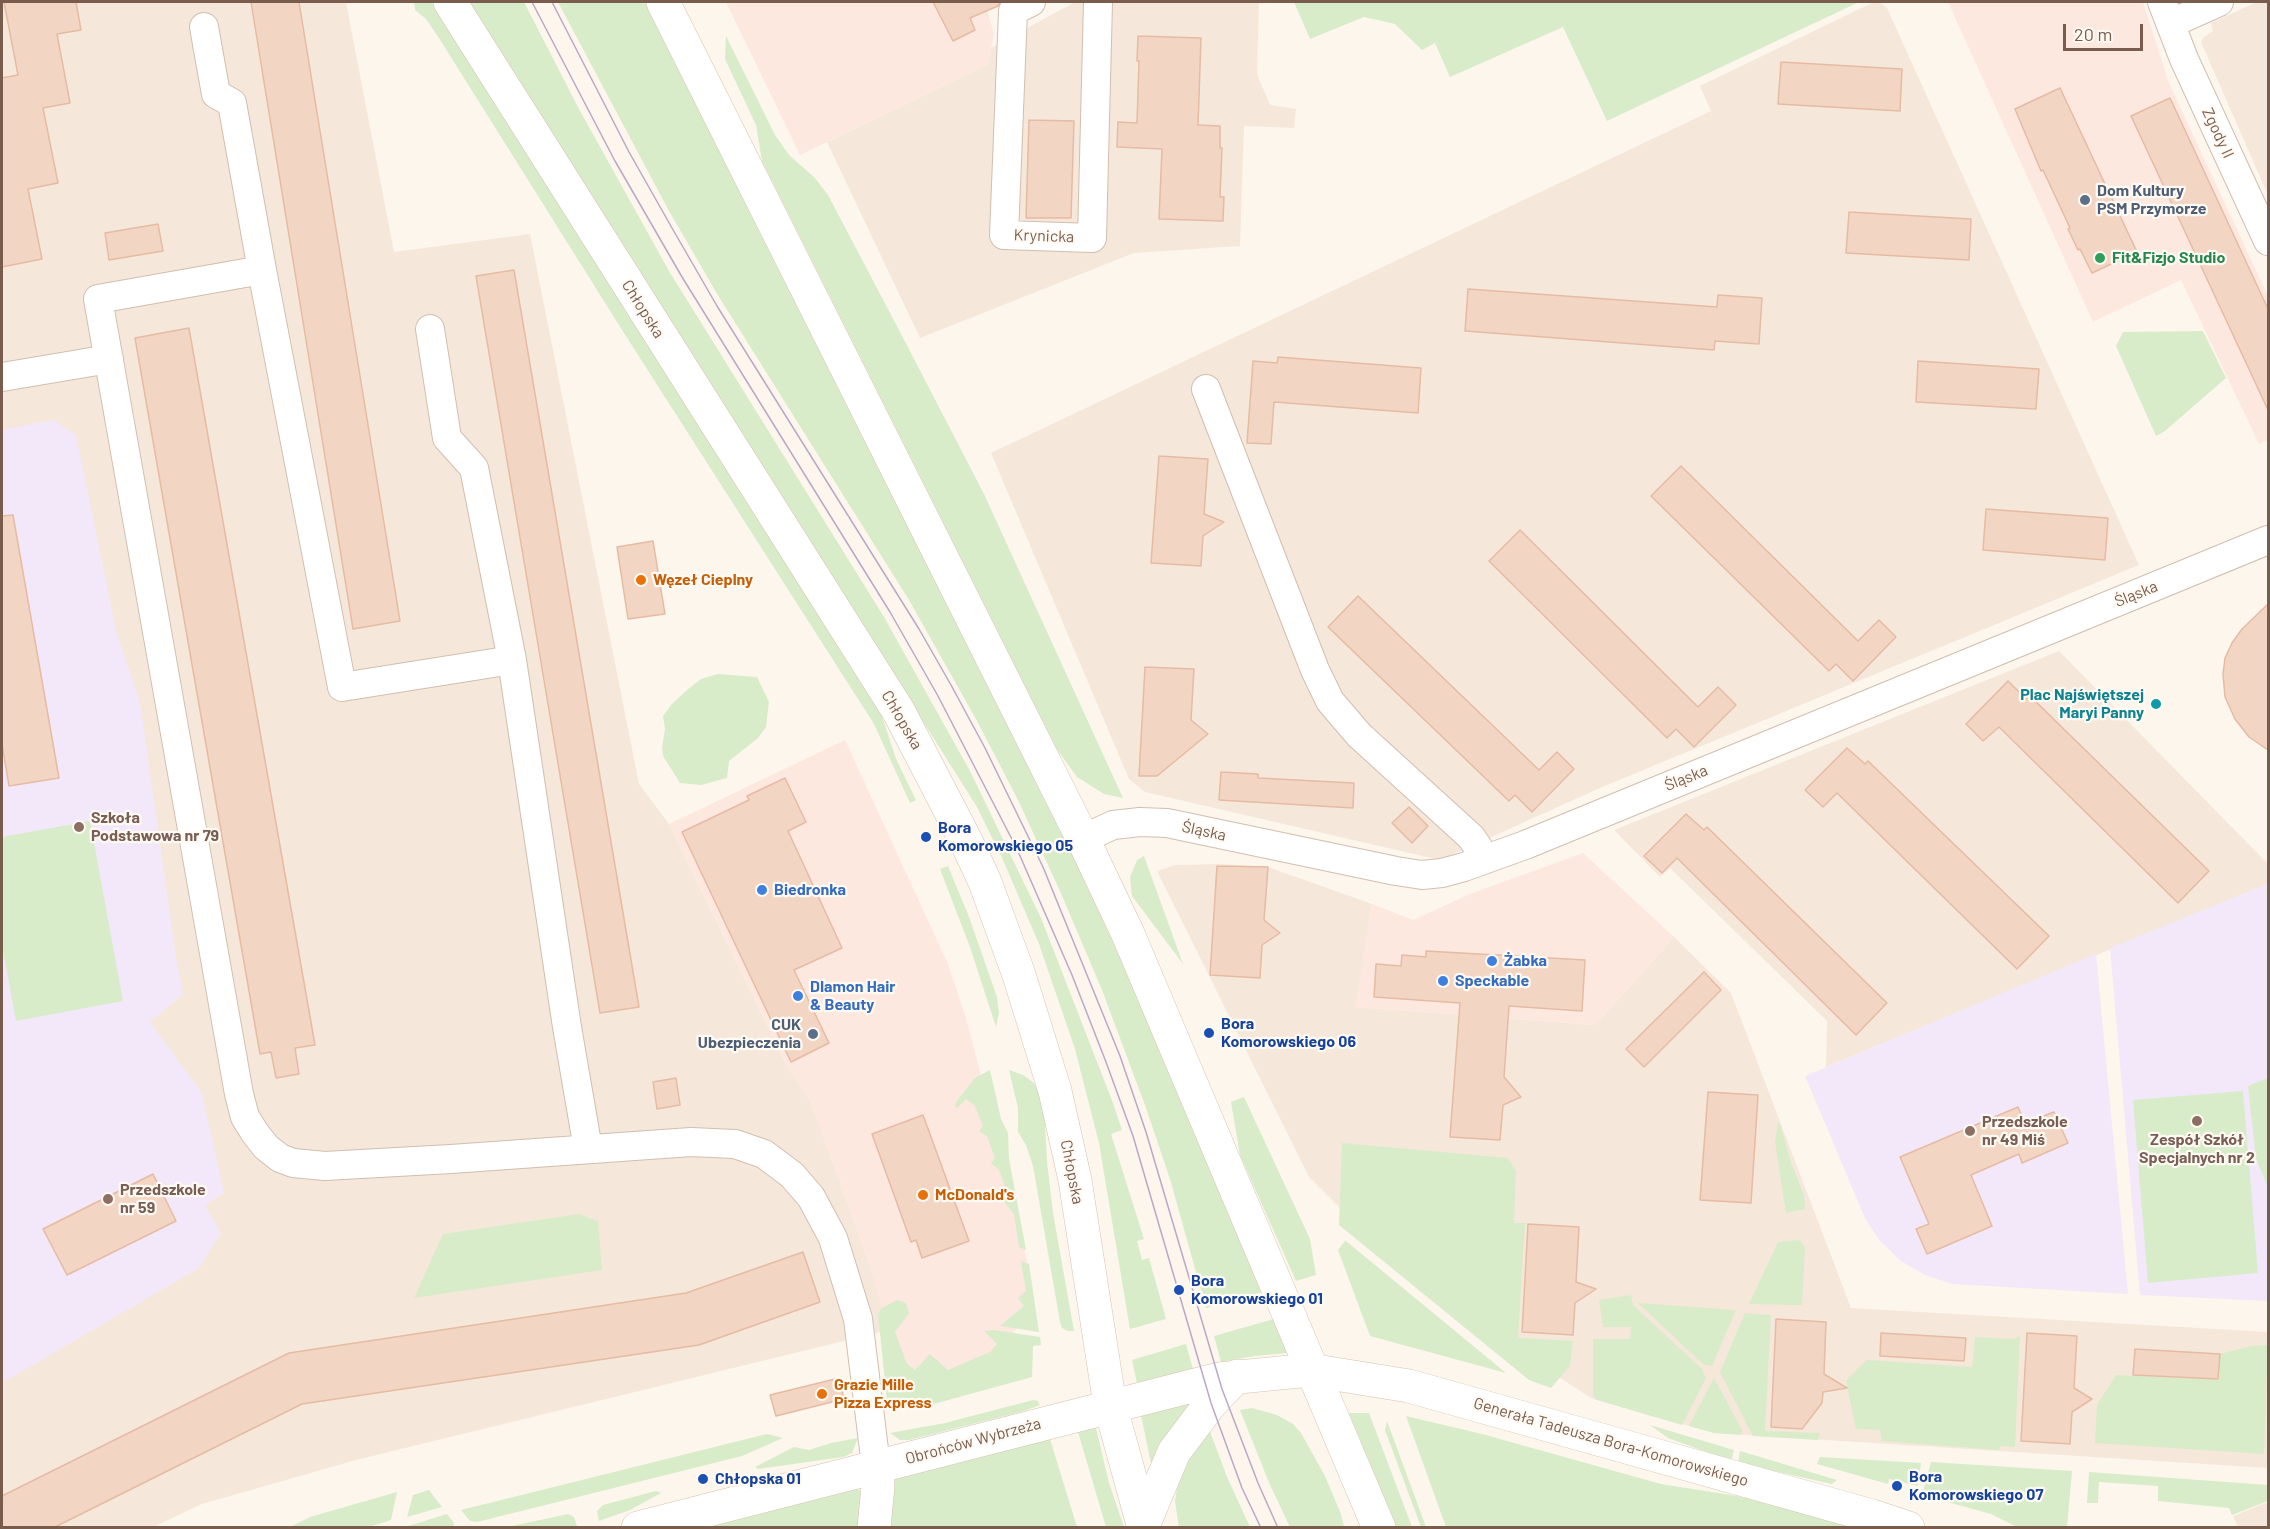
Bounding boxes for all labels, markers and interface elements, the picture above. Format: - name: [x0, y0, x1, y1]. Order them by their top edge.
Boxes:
- scale bar: [2066, 12, 2146, 50]
- text: 20 m: [2074, 23, 2112, 45]
- street label: Zgody II: [2198, 105, 2238, 161]
- place label: Dom Kultury PSM Przymorze: [2097, 181, 2206, 219]
- marker: Dom Kultury PSM Przymorze: [2078, 193, 2092, 207]
- street label: Krynicka: [1013, 225, 1075, 247]
- place label: Fit&Fizjo Studio: [2112, 248, 2225, 268]
- marker: Fit&Fizjo Studio: [2093, 251, 2107, 265]
- street label: Chłopska: [618, 276, 668, 342]
- place label: Węzeł Cieplny: [653, 570, 753, 590]
- marker: Węzeł Cieplny: [634, 573, 648, 587]
- street label: Śląska: [2112, 577, 2160, 611]
- place label: Plac Najświętszej Maryi Panny: [2020, 685, 2144, 723]
- street label: Chłopska: [877, 687, 927, 753]
- marker: Plac Najświętszej Maryi Panny: [2149, 697, 2163, 711]
- street label: Śląska: [1662, 761, 1710, 795]
- place label: Szkoła Podstawowa nr 79: [91, 808, 219, 846]
- street label: Śląska: [1180, 817, 1228, 845]
- place label: Bora Komorowskiego 05: [938, 818, 1073, 856]
- marker: Szkoła Podstawowa nr 79: [72, 820, 86, 834]
- marker: Bora Komorowskiego 05: [919, 830, 933, 844]
- place label: Biedronka: [774, 880, 846, 900]
- marker: Biedronka: [755, 883, 769, 897]
- place label: Żabka: [1504, 951, 1547, 971]
- marker: Żabka: [1485, 954, 1499, 968]
- place label: Speckable: [1455, 971, 1529, 991]
- marker: Speckable: [1436, 974, 1450, 988]
- place label: DIamon Hair & Beauty: [810, 977, 895, 1015]
- marker: DIamon Hair & Beauty: [791, 989, 805, 1003]
- place label: Bora Komorowskiego 06: [1221, 1014, 1356, 1052]
- place label: CUK Ubezpieczenia: [698, 1015, 801, 1053]
- marker: Bora Komorowskiego 06: [1202, 1026, 1216, 1040]
- marker: CUK Ubezpieczenia: [806, 1027, 820, 1041]
- place label: Przedszkole nr 49 Miś: [1982, 1112, 2068, 1150]
- marker: Zespół Szkół Specjalnych nr 2: [2190, 1114, 2204, 1128]
- marker: Przedszkole nr 49 Miś: [1963, 1124, 1977, 1138]
- place label: Zespół Szkół Specjalnych nr 2: [2139, 1130, 2255, 1168]
- street label: Chłopska: [1056, 1138, 1088, 1206]
- place label: Przedszkole nr 59: [120, 1180, 206, 1218]
- place label: McDonald's: [935, 1185, 1014, 1205]
- marker: McDonald's: [916, 1188, 930, 1202]
- marker: Przedszkole nr 59: [101, 1192, 115, 1206]
- place label: Bora Komorowskiego 01: [1191, 1271, 1323, 1309]
- marker: Bora Komorowskiego 01: [1172, 1283, 1186, 1297]
- place label: Grazie Mille Pizza Express: [834, 1375, 932, 1413]
- marker: Grazie Mille Pizza Express: [815, 1387, 829, 1401]
- street label: Generała Tadeusza Bora-Komorowskiego: [1471, 1393, 1751, 1491]
- street label: Obrońców Wybrzeża: [903, 1414, 1043, 1468]
- place label: Bora Komorowskiego 07: [1909, 1467, 2043, 1505]
- place label: Chłopska 01: [715, 1469, 801, 1489]
- marker: Chłopska 01: [696, 1472, 710, 1486]
- marker: Bora Komorowskiego 07: [1890, 1479, 1904, 1493]

